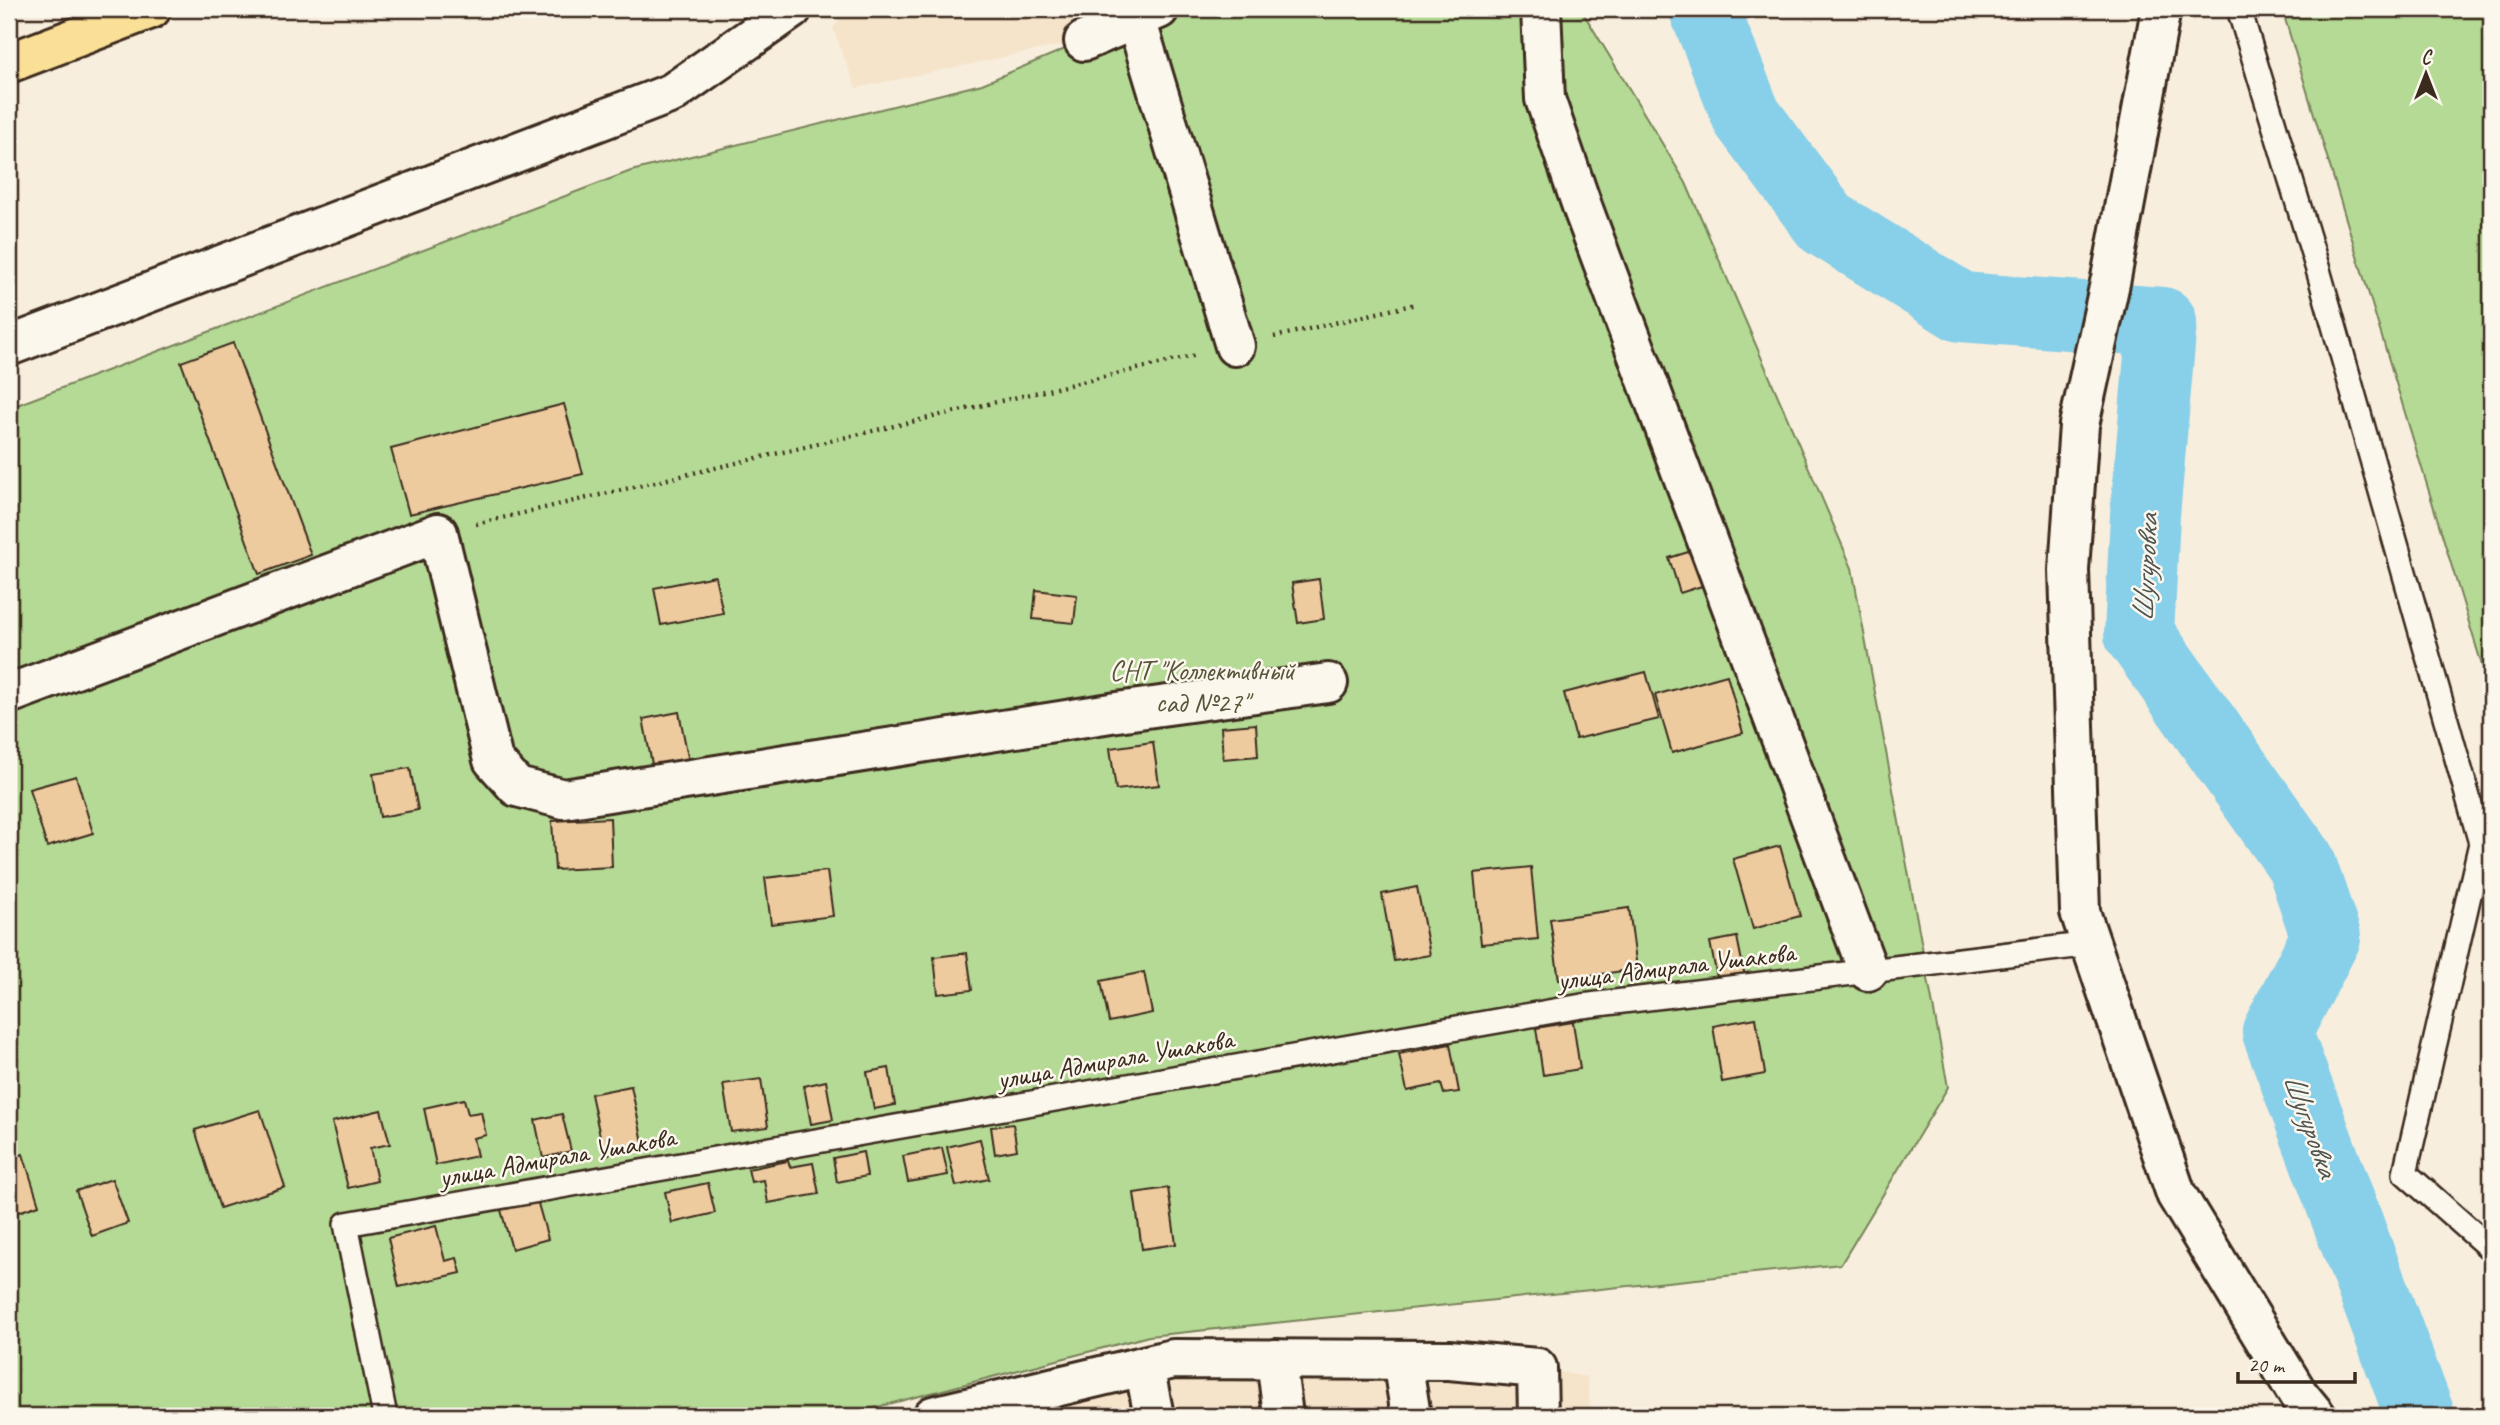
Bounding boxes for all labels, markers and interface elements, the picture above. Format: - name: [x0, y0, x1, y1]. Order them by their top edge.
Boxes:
- north arrow: [2392, 38, 2462, 108]
- text: С: [2421, 46, 2433, 70]
- water label: Шугуровка: [2123, 510, 2167, 623]
- park label: СНТ "Коллективный сад №27": [1109, 653, 1296, 720]
- street label: улица Адмирала Ушакова: [1553, 934, 1799, 998]
- street label: улица Адмирала Ушакова: [992, 1021, 1238, 1097]
- water label: Шугуровка: [2275, 1068, 2348, 1185]
- street label: улица Адмирала Ушакова: [434, 1119, 680, 1195]
- scale bar: [2238, 1341, 2355, 1385]
- text: 20 m: [2248, 1352, 2286, 1378]

